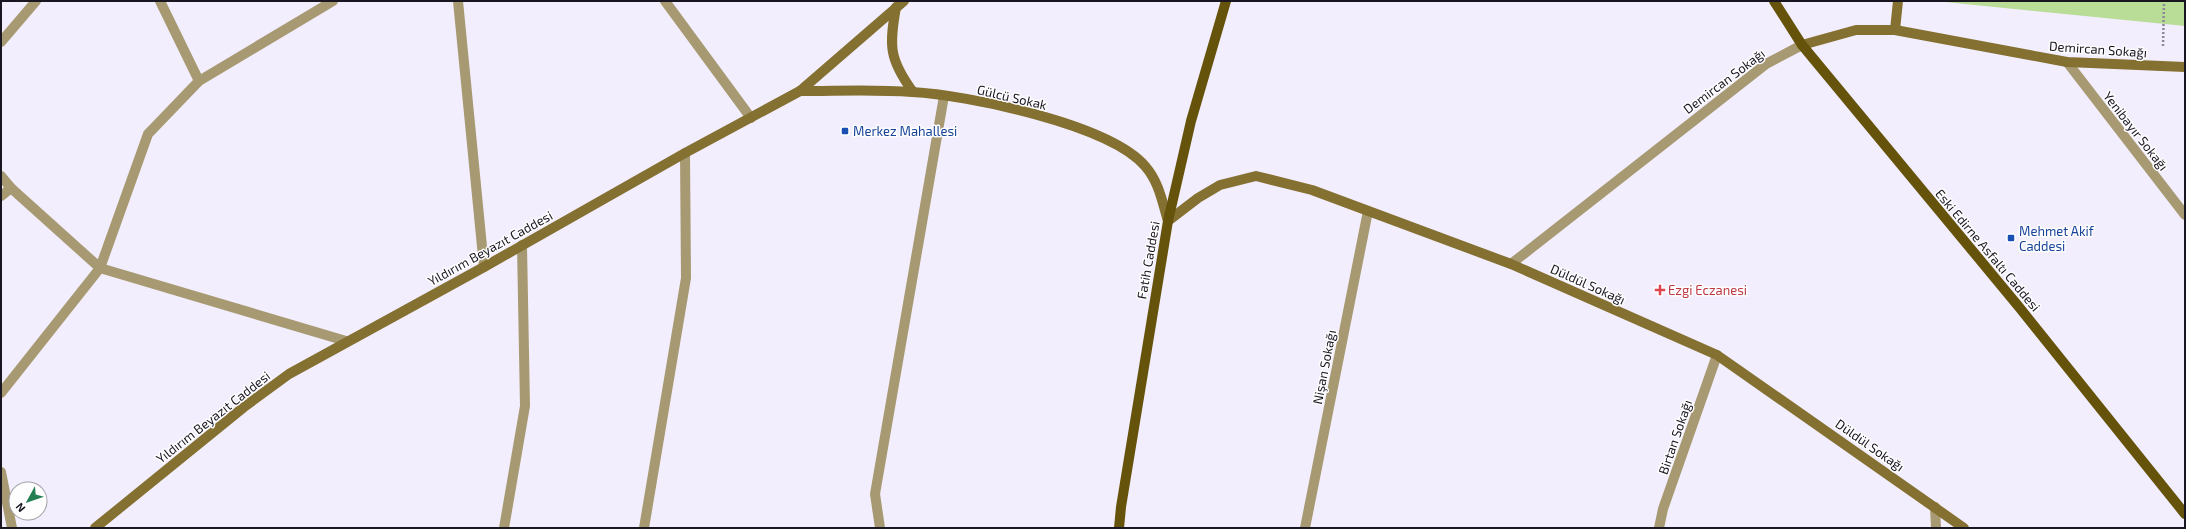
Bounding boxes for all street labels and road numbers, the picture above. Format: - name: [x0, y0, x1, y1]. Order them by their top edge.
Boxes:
- street label: Demircan Sokağı: [2048, 38, 2148, 60]
- street label: Demircan Sokağı: [1680, 45, 1768, 117]
- street label: Gülcü Sokak: [976, 81, 1049, 113]
- street label: Yenibayır Sokağı: [2100, 88, 2172, 174]
- street label: Eski Edirne Asfaltı Caddesi: [1932, 186, 2044, 314]
- street label: Yıldırım Beyazıt Caddesi: [425, 207, 555, 289]
- street label: Fatih Caddesi: [1133, 220, 1163, 300]
- street label: Düldül Sokağı: [1548, 260, 1628, 308]
- street label: Nişan Sokağı: [1309, 328, 1340, 406]
- street label: Yıldırım Beyazıt Caddesi: [153, 368, 273, 466]
- street label: Birtan Sokağı: [1655, 398, 1695, 476]
- street label: Düldül Sokağı: [1833, 415, 1907, 475]

